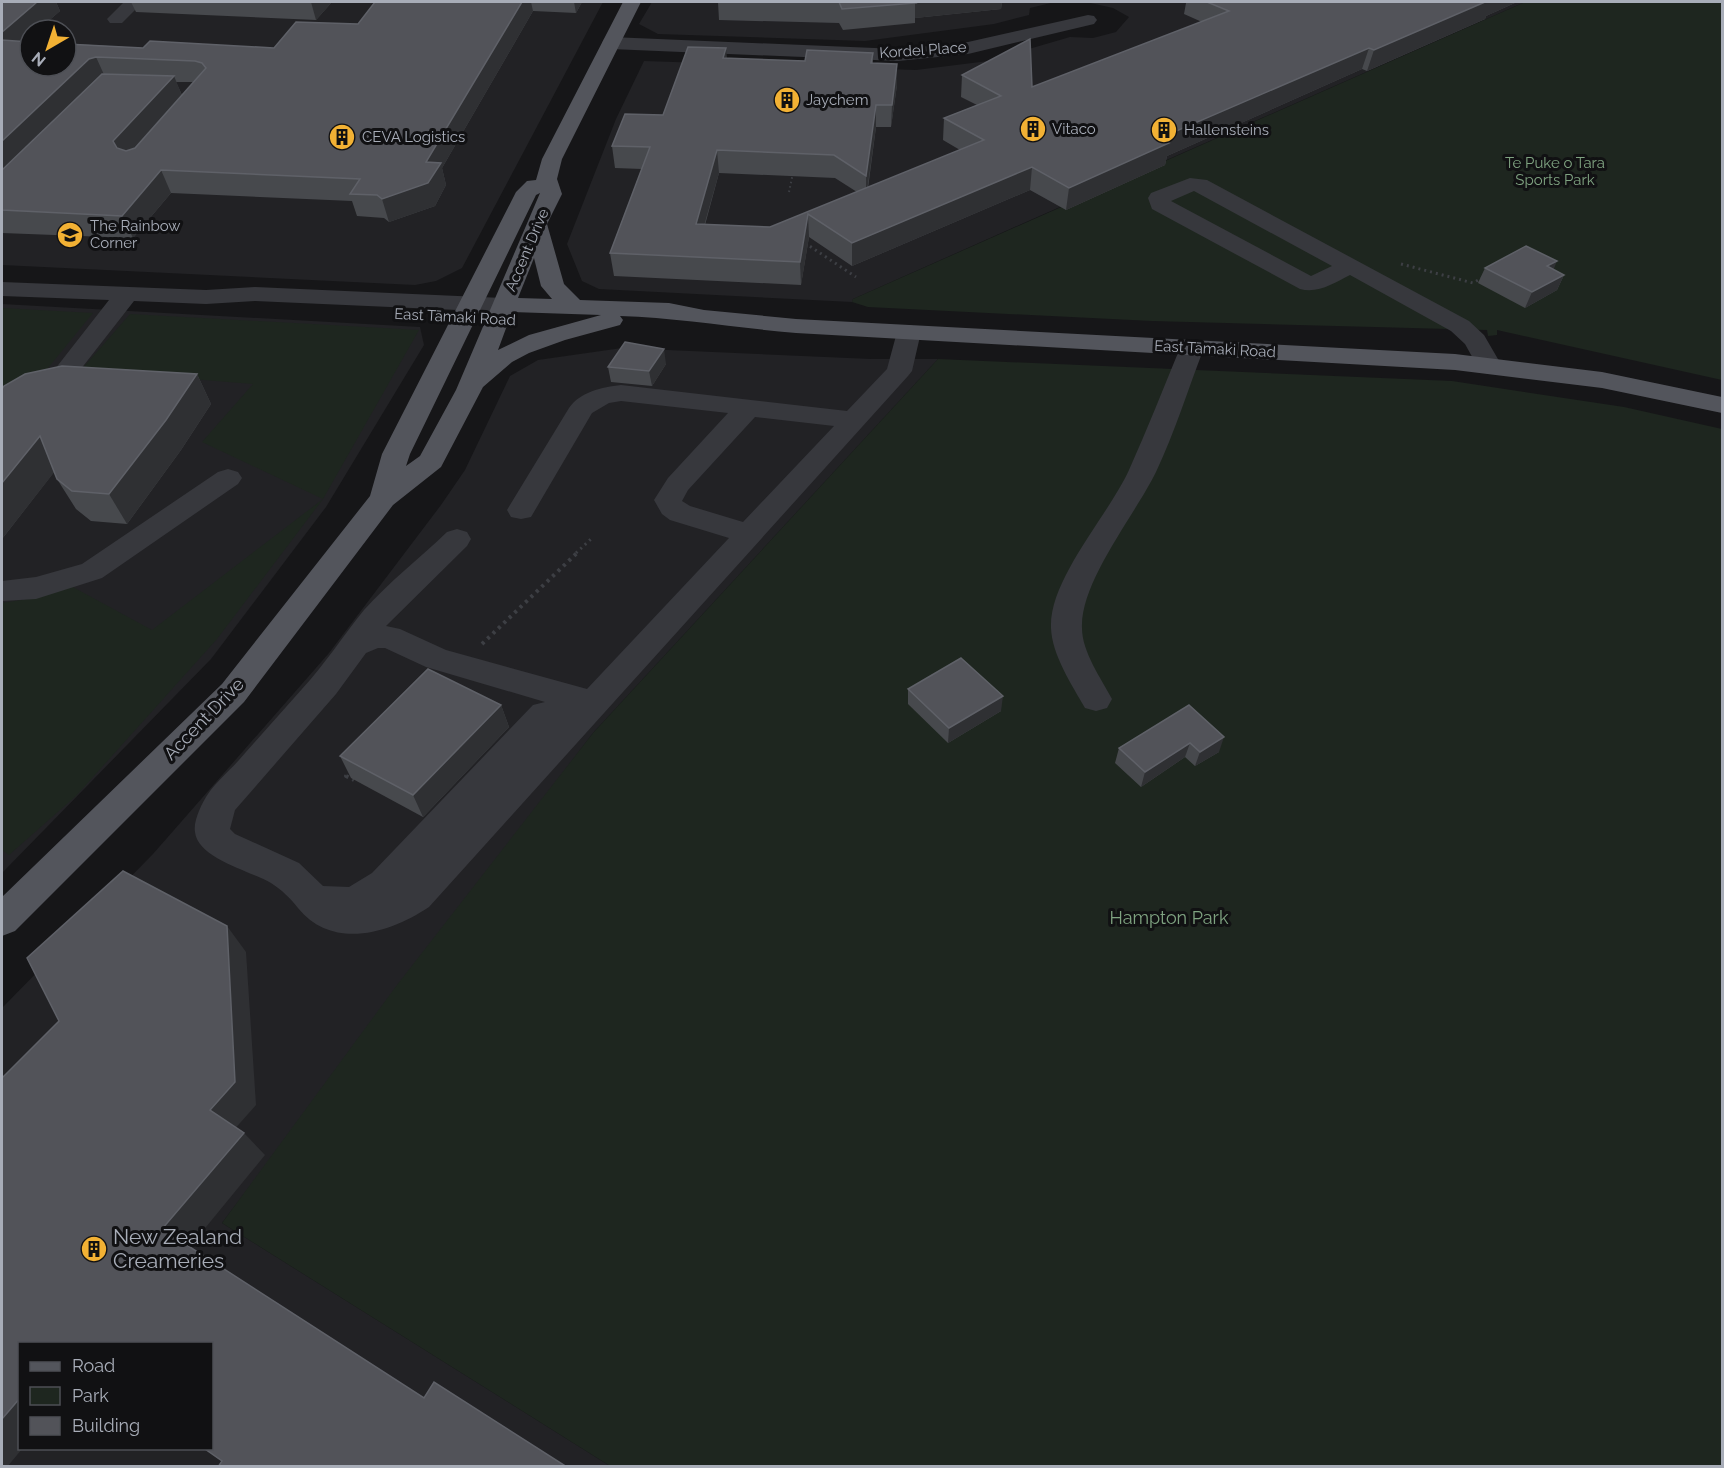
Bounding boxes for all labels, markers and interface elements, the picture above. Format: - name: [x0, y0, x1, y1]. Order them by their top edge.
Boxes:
- north arrow: [18, 18, 78, 78]
- street label: Kordel Place: [879, 38, 967, 62]
- text: N: [28, 48, 50, 70]
- building icon: Jaychem: [772, 85, 802, 115]
- place label: Jaychem: [806, 91, 868, 109]
- building icon: Vitaco: [1018, 114, 1048, 144]
- building icon: Hallensteins: [1149, 115, 1179, 145]
- place label: Vitaco: [1052, 120, 1096, 138]
- place label: Hallensteins: [1184, 121, 1269, 139]
- building icon: CEVA Logistics: [327, 122, 357, 152]
- place label: CEVA Logistics: [362, 128, 465, 146]
- park label: Te Puke o Tara Sports Park: [1505, 154, 1605, 189]
- street label: Accent Drive: [501, 206, 553, 294]
- place label: The Rainbow Corner: [90, 217, 181, 252]
- school or university icon: The Rainbow Corner: [55, 220, 85, 250]
- street label: East Tāmaki Road: [394, 305, 516, 329]
- street label: East Tāmaki Road: [1154, 337, 1276, 361]
- street label: Accent Drive: [159, 673, 248, 764]
- park label: Hampton Park: [1110, 907, 1229, 928]
- place label: New Zealand Creameries: [113, 1224, 242, 1273]
- building icon: New Zealand Creameries: [79, 1234, 109, 1264]
- legend: [18, 1342, 213, 1450]
- text: Road: [72, 1355, 115, 1376]
- text: Park: [72, 1385, 109, 1406]
- text: Building: [72, 1415, 140, 1436]

